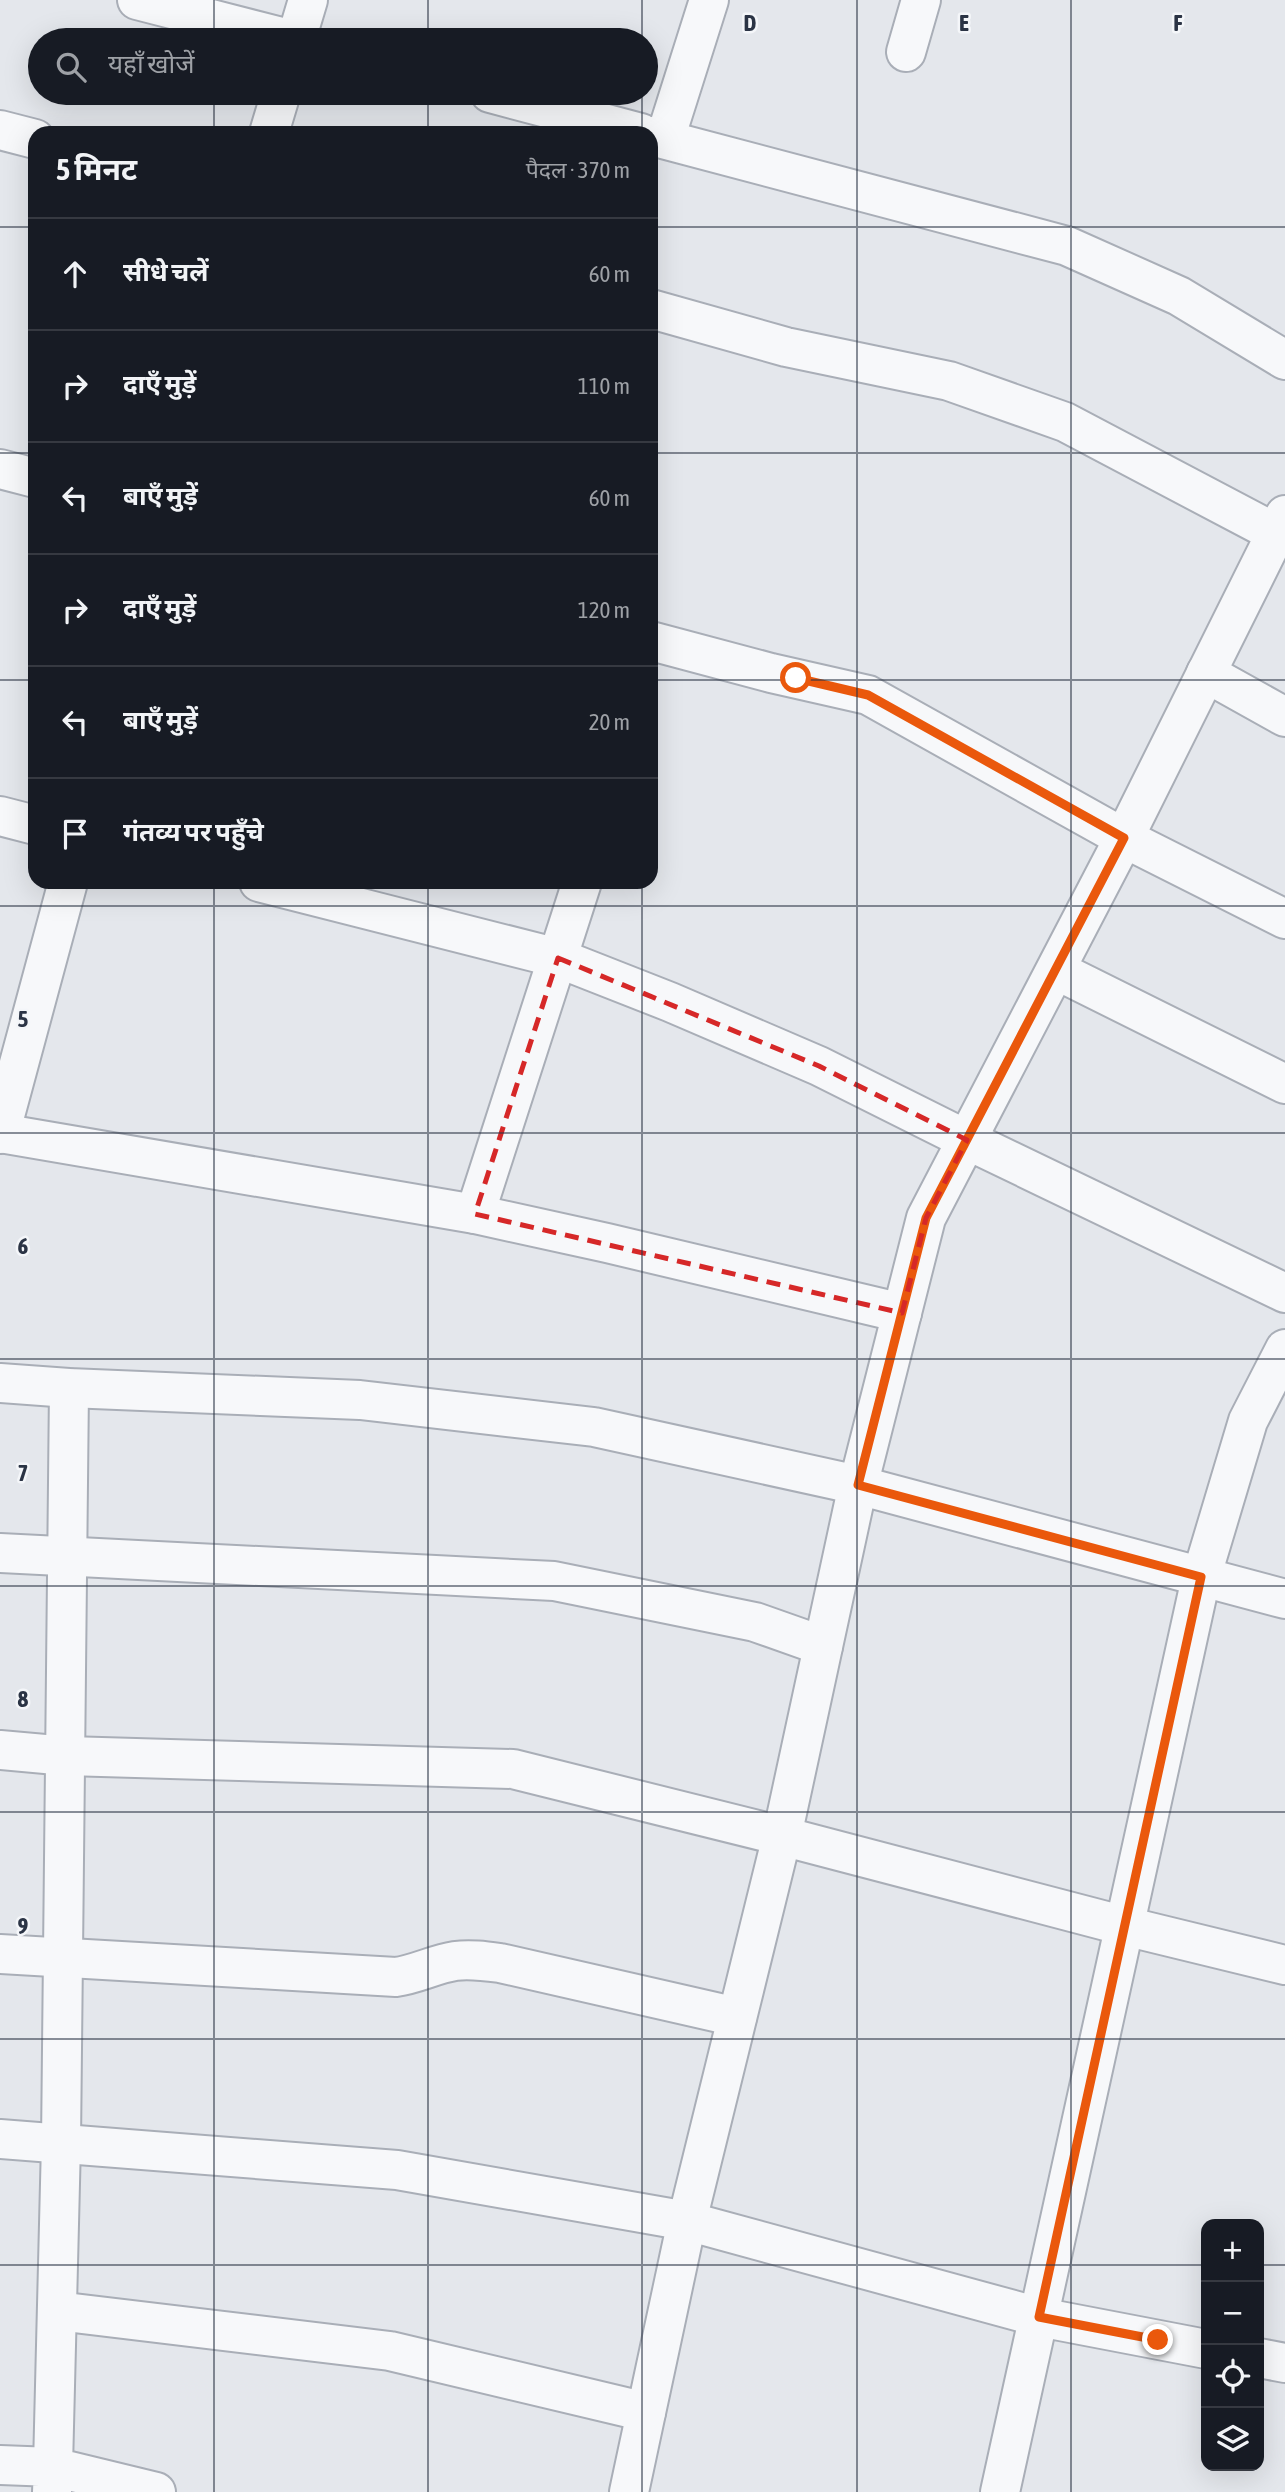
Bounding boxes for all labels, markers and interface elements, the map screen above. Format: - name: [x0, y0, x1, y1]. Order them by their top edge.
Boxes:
- text: D: [744, 10, 757, 36]
- text: E: [959, 10, 969, 36]
- text: F: [1173, 10, 1183, 36]
- search box: [28, 28, 658, 105]
- icon: search: [52, 48, 90, 86]
- text: यहाँ खोजें: [108, 49, 194, 79]
- text: 5 मिनट: [56, 152, 137, 186]
- text: पैदल · 370 m: [526, 157, 630, 183]
- icon: ahead: [56, 255, 94, 293]
- text: सीधे चलें: [123, 257, 209, 287]
- text: 60 m: [589, 261, 630, 287]
- icon: right: [56, 367, 94, 405]
- text: दाएँ मुड़ें: [123, 369, 196, 399]
- text: 110 m: [578, 373, 630, 399]
- icon: left: [56, 479, 94, 517]
- text: बाएँ मुड़ें: [123, 481, 198, 511]
- text: 60 m: [589, 485, 630, 511]
- icon: right: [56, 591, 94, 629]
- text: दाएँ मुड़ें: [123, 593, 196, 623]
- text: 120 m: [578, 597, 630, 623]
- route start: [780, 662, 811, 693]
- icon: left: [56, 703, 94, 741]
- text: बाएँ मुड़ें: [123, 705, 198, 735]
- text: 20 m: [589, 709, 630, 735]
- icon: arrive: [56, 815, 94, 853]
- text: गंतव्य पर पहुँचे: [123, 817, 264, 847]
- text: 5: [18, 1006, 29, 1032]
- text: 6: [18, 1233, 29, 1259]
- text: 7: [18, 1460, 28, 1486]
- text: 8: [18, 1686, 29, 1712]
- text: 9: [18, 1913, 29, 1939]
- map controls: [1201, 2219, 1264, 2471]
- button: +: [1201, 2219, 1264, 2282]
- button: −: [1201, 2282, 1264, 2345]
- route end: [1142, 2324, 1173, 2355]
- button: locate: [1201, 2345, 1264, 2408]
- button: layers: [1201, 2408, 1264, 2471]

